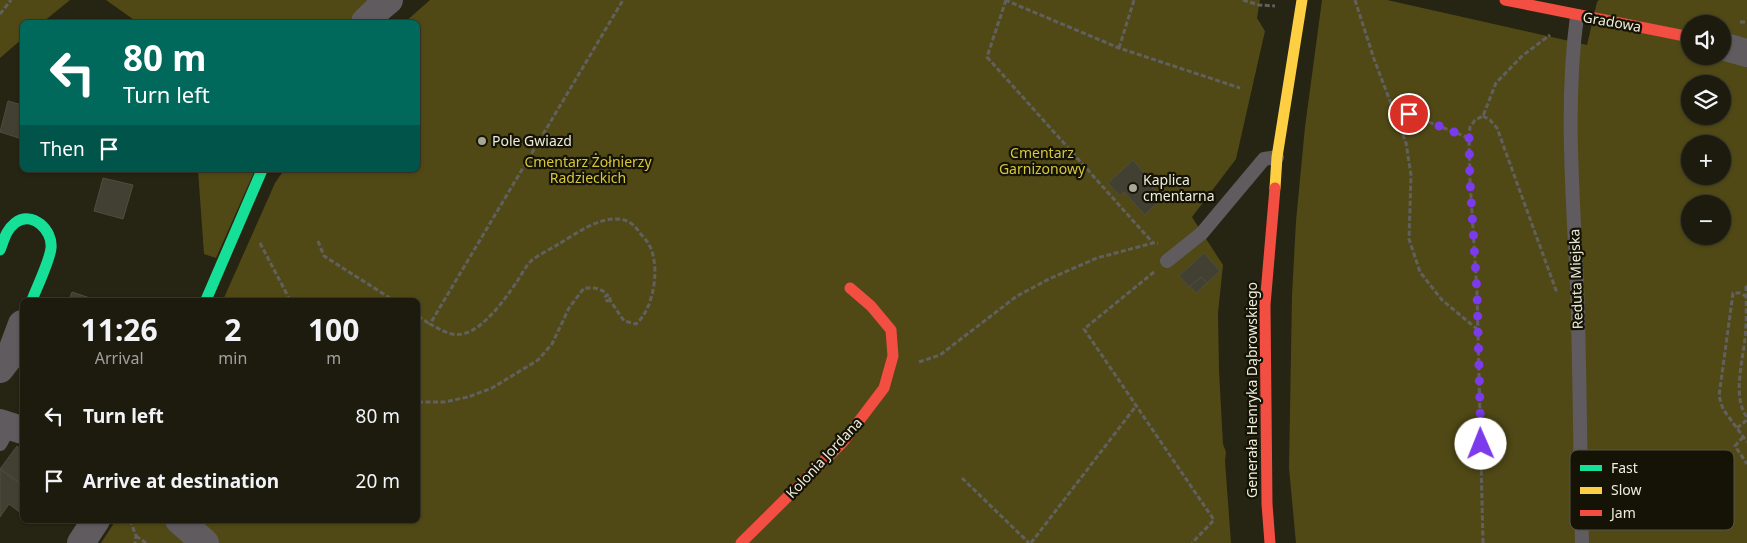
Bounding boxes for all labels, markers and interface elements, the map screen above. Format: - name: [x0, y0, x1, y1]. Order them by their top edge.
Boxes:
- street label: Gradowa: [1581, 7, 1643, 36]
- map controls: [1681, 15, 1731, 245]
- button: sound: [1681, 15, 1731, 65]
- text: 80 m: [123, 34, 206, 81]
- icon: left: [40, 40, 105, 105]
- button: layers: [1681, 75, 1731, 125]
- text: Turn left: [123, 79, 210, 109]
- pin: [1388, 93, 1430, 135]
- icon: arrive: [1395, 100, 1423, 128]
- place label: Pole Gwiazd: [492, 131, 572, 150]
- icon: arrive: [95, 135, 123, 163]
- marker: Pole Gwiazd: [476, 135, 488, 147]
- button: +: [1681, 135, 1731, 185]
- text: Then: [40, 136, 85, 162]
- park label: Cmentarz Garnizonowy: [999, 143, 1086, 178]
- park label: Cmentarz Żołnierzy Radzieckich: [524, 152, 652, 187]
- place label: Kaplica cmentarna: [1143, 170, 1215, 205]
- marker: Kaplica cmentarna: [1127, 182, 1139, 194]
- button: −: [1681, 195, 1731, 245]
- street label: Reduta Miejska: [1564, 229, 1587, 329]
- street label: Generała Henryka Dąbrowskiego: [1242, 282, 1261, 498]
- text: 11:26: [81, 309, 158, 350]
- text: 2: [224, 309, 241, 350]
- text: 100: [308, 309, 359, 350]
- text: Arrival: [95, 347, 144, 369]
- text: min: [218, 347, 247, 369]
- text: m: [326, 347, 341, 369]
- icon: left: [40, 402, 68, 430]
- text: Turn left: [83, 403, 164, 429]
- text: 80 m: [356, 403, 400, 429]
- street label: Kolonia Jordana: [781, 413, 866, 502]
- position arrow: [1454, 417, 1506, 469]
- legend: [1570, 450, 1734, 530]
- text: Fast: [1611, 458, 1638, 477]
- icon: arrive: [40, 467, 68, 495]
- text: Arrive at destination: [83, 468, 279, 494]
- text: 20 m: [356, 468, 400, 494]
- text: Slow: [1611, 480, 1642, 499]
- text: Jam: [1609, 503, 1636, 522]

